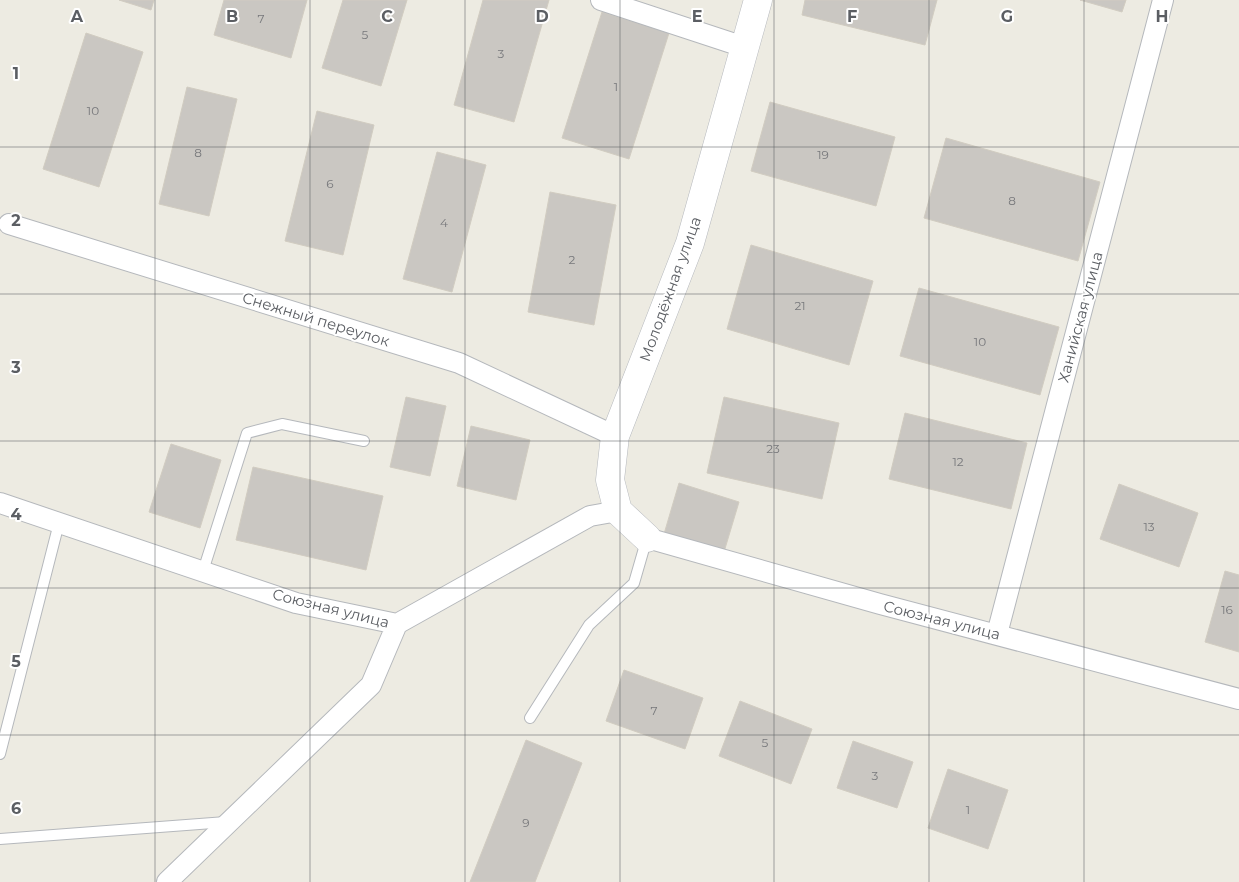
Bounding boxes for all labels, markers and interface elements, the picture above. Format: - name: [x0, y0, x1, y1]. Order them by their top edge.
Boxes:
- text: A: [70, 7, 84, 26]
- text: B: [226, 7, 238, 26]
- text: C: [381, 7, 393, 26]
- text: D: [535, 7, 549, 26]
- text: E: [692, 7, 702, 26]
- text: F: [847, 7, 857, 26]
- text: G: [1001, 7, 1013, 26]
- text: H: [1156, 7, 1168, 26]
- house number: 7: [257, 11, 265, 26]
- house number: 5: [362, 27, 369, 42]
- house number: 3: [498, 46, 505, 61]
- text: 1: [13, 64, 19, 83]
- house number: 1: [614, 79, 618, 94]
- house number: 10: [87, 103, 99, 118]
- house number: 8: [194, 145, 202, 160]
- house number: 19: [817, 147, 829, 162]
- house number: 6: [326, 176, 334, 191]
- house number: 8: [1008, 193, 1016, 208]
- text: 2: [11, 211, 21, 230]
- street label: Молодёжная улица: [635, 214, 705, 364]
- house number: 4: [440, 215, 448, 230]
- street label: Ханийская улица: [1053, 250, 1107, 384]
- house number: 2: [569, 252, 576, 267]
- street label: Снежный переулок: [240, 288, 392, 351]
- house number: 21: [794, 298, 806, 313]
- house number: 10: [974, 334, 986, 349]
- text: 3: [10, 358, 21, 377]
- house number: 23: [766, 441, 780, 456]
- house number: 12: [952, 454, 964, 469]
- text: 4: [10, 505, 22, 524]
- house number: 13: [1143, 519, 1155, 534]
- street label: Союзная улица: [271, 584, 391, 632]
- street label: Союзная улица: [882, 596, 1002, 644]
- house number: 16: [1221, 602, 1233, 617]
- text: 5: [11, 652, 21, 671]
- house number: 7: [650, 703, 658, 718]
- house number: 5: [762, 735, 769, 750]
- house number: 3: [872, 768, 879, 783]
- text: 6: [11, 799, 21, 818]
- house number: 1: [966, 802, 970, 817]
- house number: 9: [522, 815, 530, 830]

